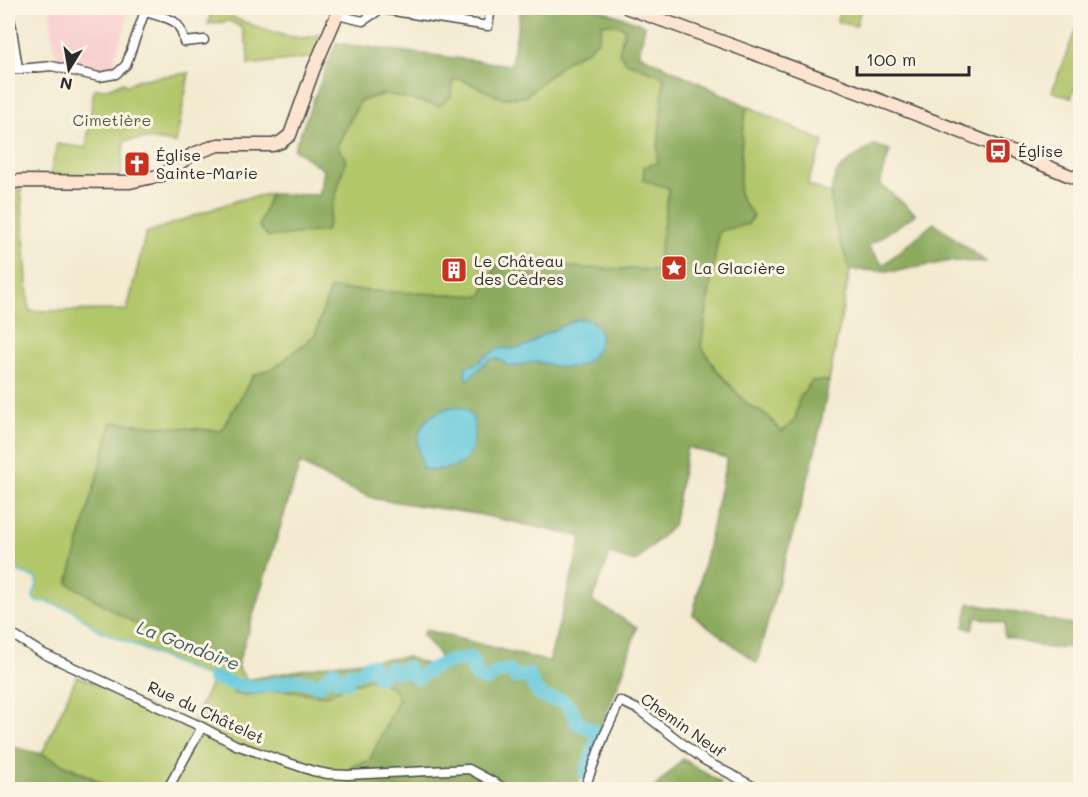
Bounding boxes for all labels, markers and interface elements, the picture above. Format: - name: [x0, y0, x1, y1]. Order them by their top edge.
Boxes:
- north arrow: [39, 39, 99, 99]
- scale bar: [857, 39, 970, 77]
- text: 100 m: [866, 47, 916, 71]
- text: N: [58, 73, 74, 96]
- park label: Cimetière: [73, 109, 151, 130]
- bus stop icon: Église: [983, 136, 1013, 166]
- place label: Église: [1018, 140, 1063, 161]
- place label: Église Sainte-Marie: [156, 144, 258, 183]
- church icon: Église Sainte-Marie: [122, 149, 152, 179]
- place label: Le Château des Cèdres: [474, 250, 564, 289]
- place icon: La Glacière: [659, 253, 689, 283]
- building icon: Le Château des Cèdres: [439, 255, 469, 285]
- place label: La Glacière: [694, 257, 786, 278]
- water label: La Gondoire: [134, 614, 243, 676]
- street label: Rue du Châtelet: [145, 675, 268, 748]
- street label: Chemin Neuf: [637, 688, 730, 762]

